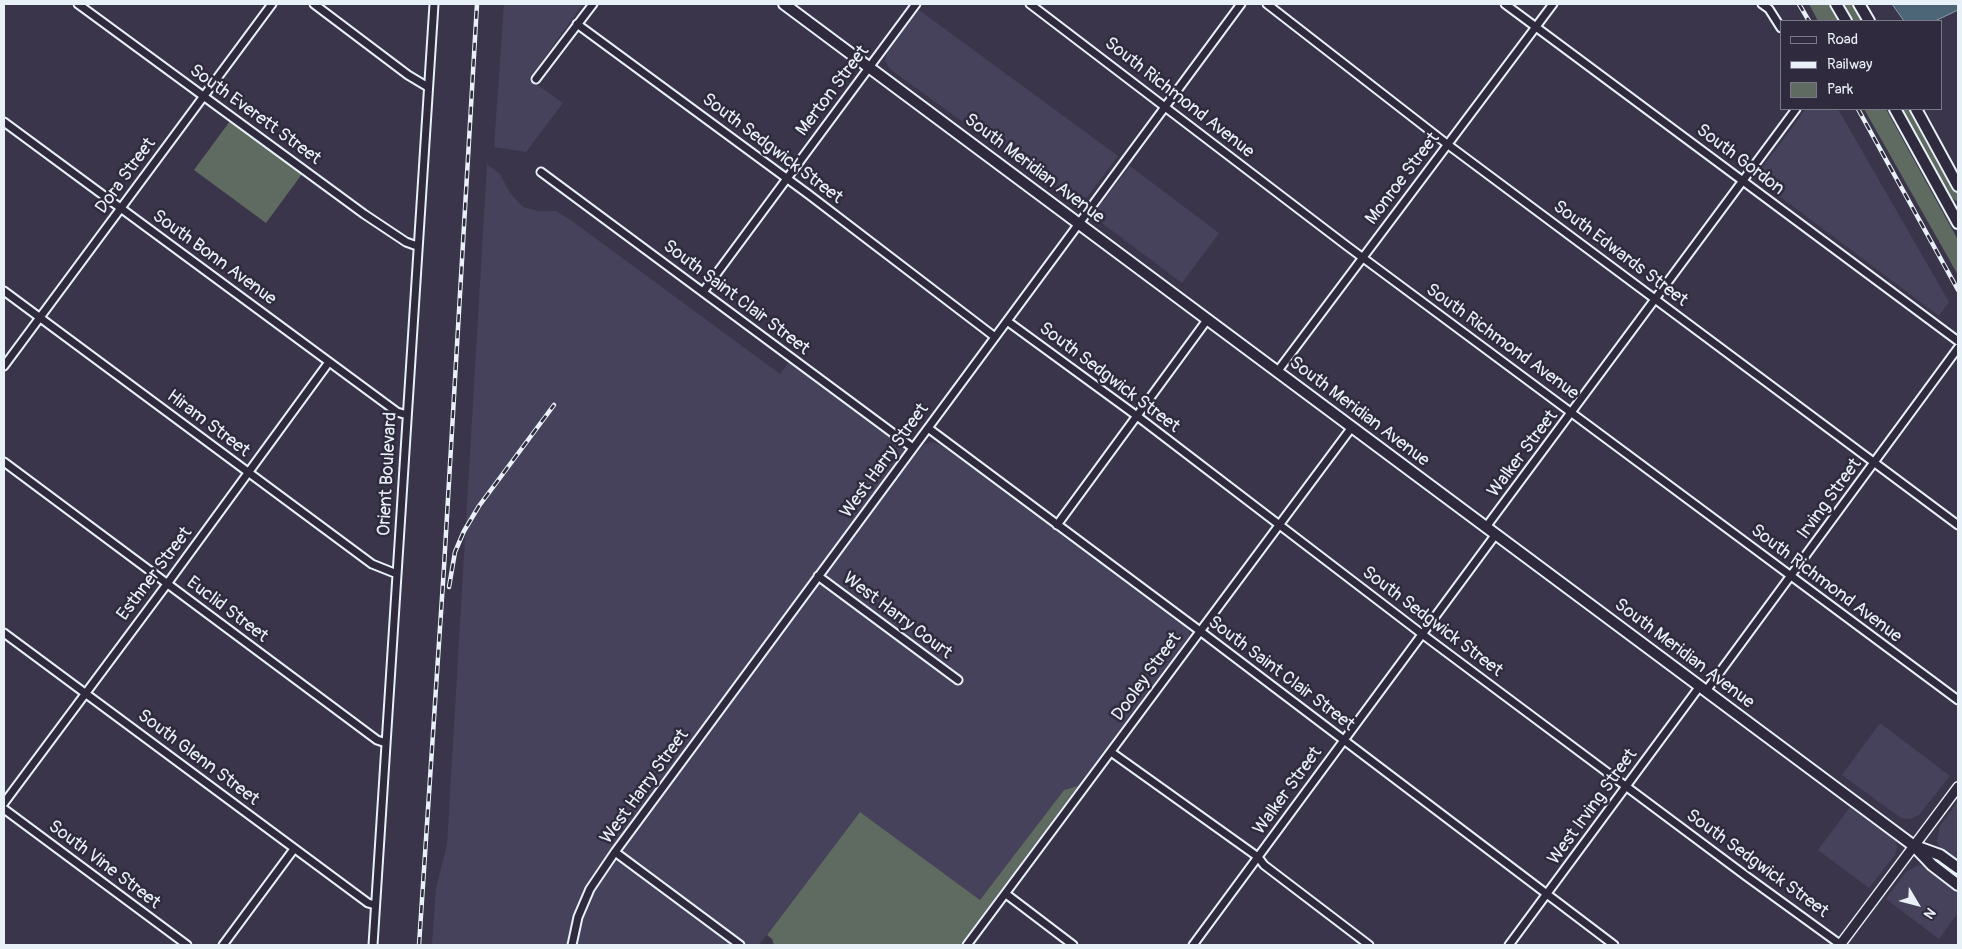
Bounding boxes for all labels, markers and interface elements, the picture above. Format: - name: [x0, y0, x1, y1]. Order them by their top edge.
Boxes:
- legend: [1780, 20, 1942, 110]
- text: Road: [1827, 30, 1858, 49]
- street label: South Richmond Avenue: [1100, 33, 1258, 163]
- street label: Merton Street: [792, 41, 874, 141]
- text: Railway: [1827, 55, 1872, 74]
- street label: South Everett Street: [185, 60, 325, 170]
- text: Park: [1827, 80, 1853, 99]
- street label: South Sedgwick Street: [697, 89, 847, 209]
- street label: South Meridian Avenue: [960, 109, 1108, 229]
- street label: South Gordon: [1692, 120, 1788, 200]
- street label: Monroe Street: [1361, 129, 1445, 229]
- street label: Dora Street: [91, 134, 161, 218]
- street label: South Edwards Street: [1548, 196, 1692, 312]
- street label: South Bonn Avenue: [148, 206, 280, 310]
- street label: South Saint Clair Street: [658, 236, 814, 360]
- street label: South Richmond Avenue: [1421, 279, 1583, 405]
- street label: South Sedgwick Street: [1034, 318, 1184, 438]
- street label: South Meridian Avenue: [1285, 352, 1433, 472]
- street label: Hiram Street: [162, 386, 254, 462]
- street label: West Harry Street: [836, 399, 934, 523]
- street label: Walker Street: [1483, 406, 1563, 502]
- street label: Orient Boulevard: [374, 411, 402, 537]
- street label: Irving Street: [1793, 454, 1867, 544]
- street label: South Richmond Avenue: [1746, 520, 1906, 648]
- street label: Esthner Street: [113, 523, 197, 625]
- street label: South Sedgwick Street: [1357, 562, 1507, 682]
- street label: West Harry Court: [838, 568, 956, 664]
- street label: Euclid Street: [182, 572, 272, 648]
- street label: South Meridian Avenue: [1610, 594, 1758, 714]
- street label: South Saint Clair Street: [1203, 612, 1359, 736]
- street label: Dooley Street: [1108, 629, 1186, 725]
- street label: South Glenn Street: [133, 705, 263, 811]
- street label: West Harry Street: [596, 725, 694, 849]
- street label: Walker Street: [1249, 743, 1327, 839]
- street label: West Irving Street: [1544, 745, 1642, 869]
- street label: South Sedgwick Street: [1682, 805, 1832, 923]
- street label: South Vine Street: [44, 816, 164, 914]
- north arrow: [1892, 879, 1942, 929]
- text: N: [1920, 904, 1939, 922]

